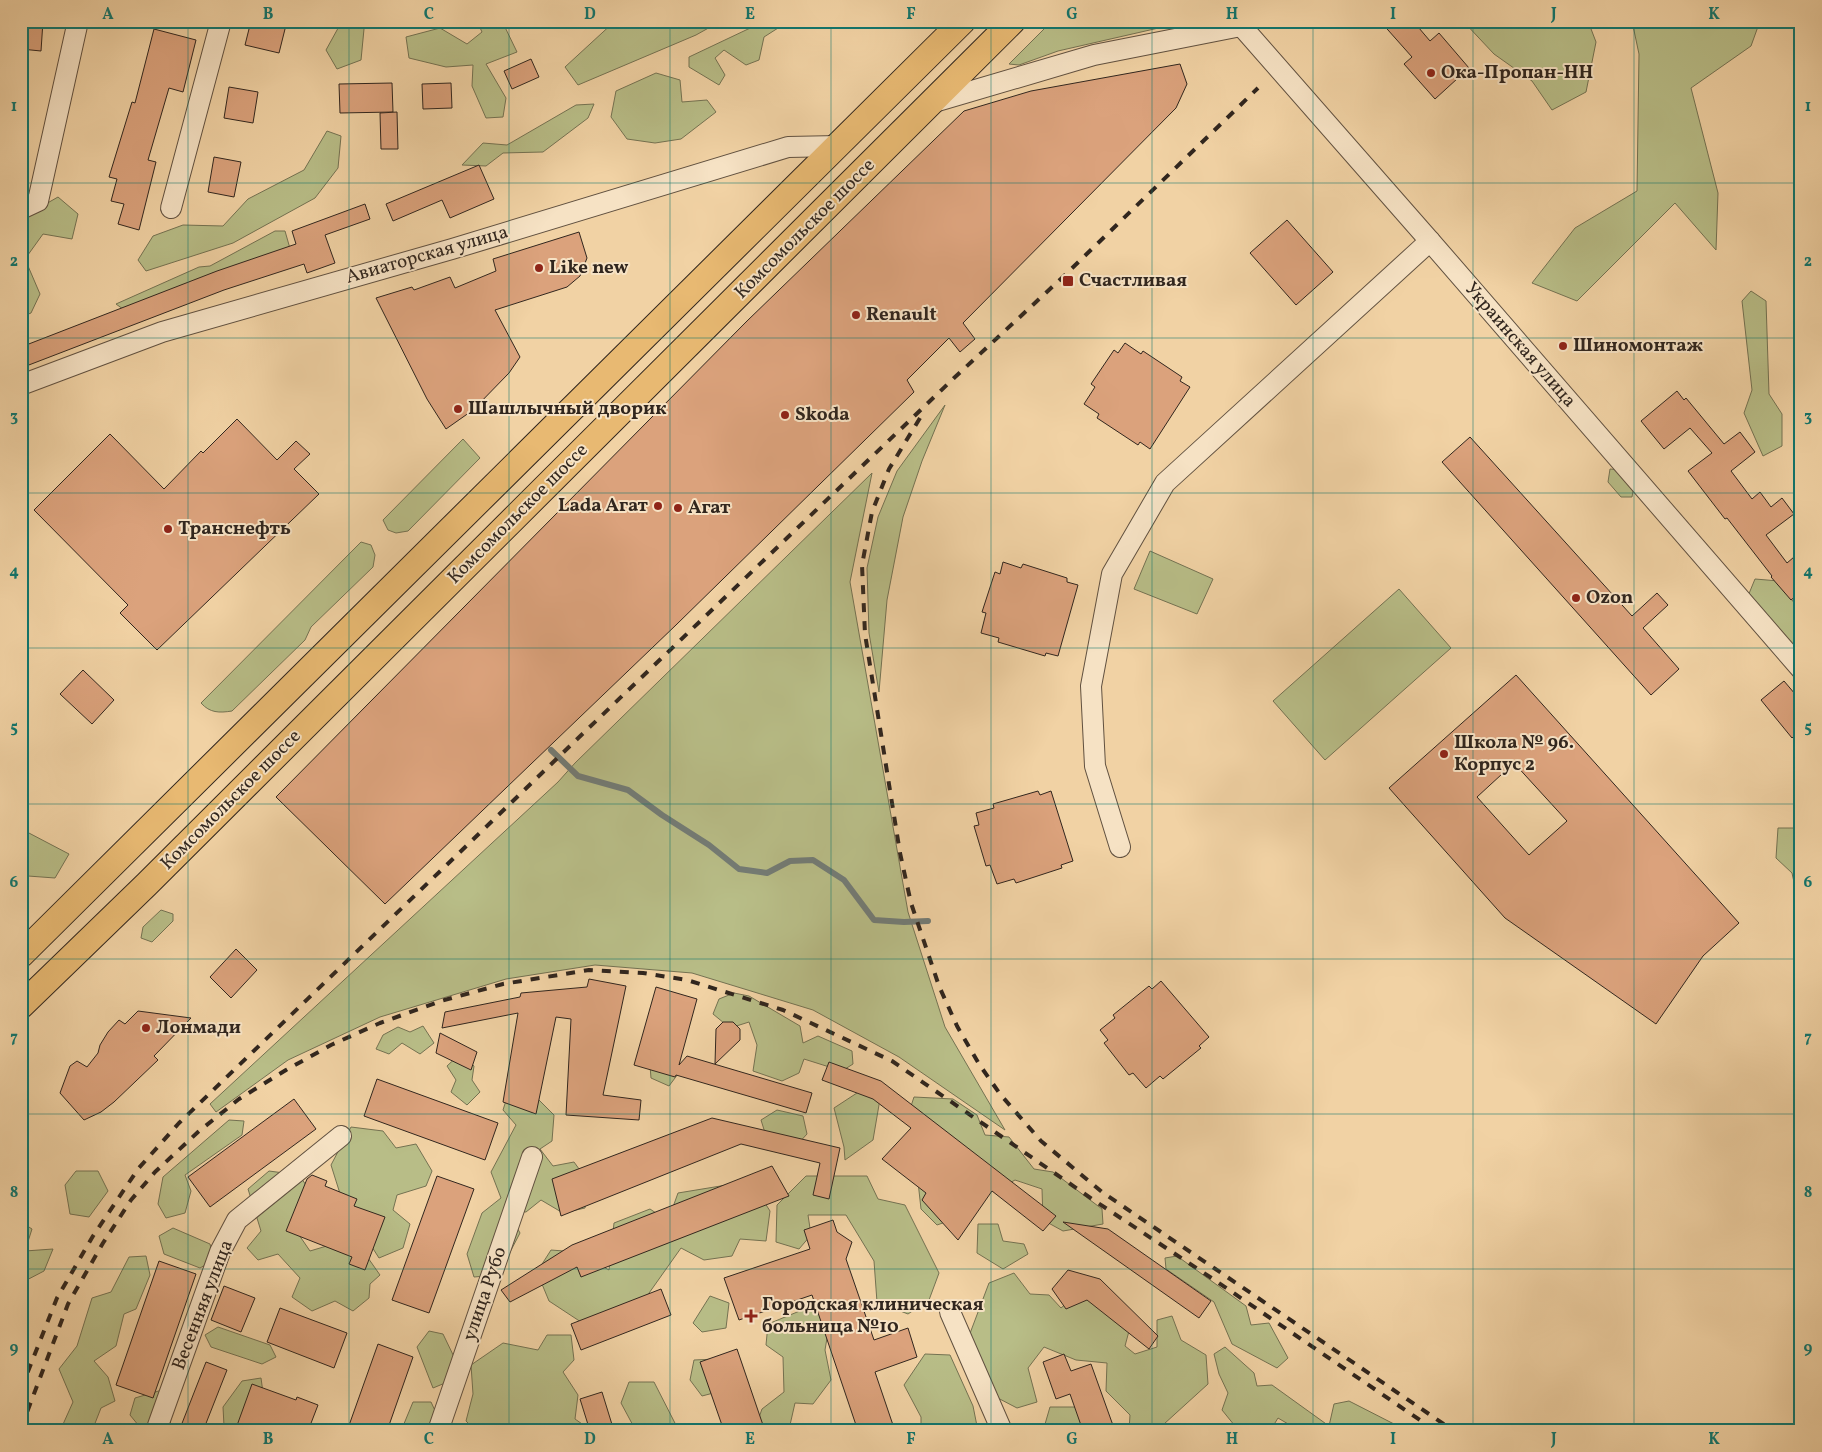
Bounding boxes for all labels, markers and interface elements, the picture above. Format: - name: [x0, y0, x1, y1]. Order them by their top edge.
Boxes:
- text: A: [102, 4, 114, 26]
- text: B: [263, 4, 274, 26]
- text: C: [424, 4, 434, 26]
- text: D: [584, 4, 596, 26]
- text: E: [745, 4, 755, 26]
- text: F: [906, 4, 916, 26]
- text: G: [1066, 4, 1078, 26]
- text: H: [1226, 4, 1238, 26]
- text: I: [1390, 4, 1396, 26]
- text: J: [1550, 4, 1557, 26]
- text: K: [1708, 4, 1720, 26]
- place label: Ока-Пропан-НН: [1441, 60, 1593, 86]
- marker: Ока-Пропан-НН: [1425, 67, 1437, 79]
- text: 1: [11, 96, 17, 118]
- text: 1: [1805, 96, 1811, 118]
- street label: Комсомольское шоссе: [729, 153, 881, 305]
- street label: Авиаторская улица: [343, 219, 511, 291]
- text: 2: [10, 251, 18, 273]
- text: 2: [1804, 251, 1812, 273]
- place label: Like new: [549, 255, 629, 281]
- marker: Like new: [533, 262, 545, 274]
- place label: Счастливая: [1079, 268, 1187, 294]
- marker: Счастливая: [1061, 274, 1075, 288]
- street label: Украинская улица: [1458, 277, 1582, 413]
- place label: Renault: [866, 302, 937, 328]
- marker: Renault: [850, 309, 862, 321]
- place label: Шиномонтаж: [1573, 333, 1703, 359]
- marker: Шиномонтаж: [1557, 340, 1569, 352]
- place label: Шашлычный дворик: [468, 396, 667, 422]
- place label: Skoda: [795, 402, 850, 428]
- marker: Шашлычный дворик: [452, 403, 464, 415]
- text: 3: [10, 406, 18, 428]
- text: 3: [1804, 406, 1812, 428]
- marker: Skoda: [779, 409, 791, 421]
- street label: Комсомольское шоссе: [442, 438, 594, 590]
- place label: Lada Агат: [558, 493, 649, 519]
- place label: Агат: [688, 495, 731, 521]
- marker: Lada Агат: [652, 500, 664, 512]
- marker: Агат: [672, 502, 684, 514]
- place label: Транснефть: [178, 516, 291, 542]
- marker: Транснефть: [162, 523, 174, 535]
- text: 4: [9, 561, 19, 583]
- text: 4: [1803, 561, 1813, 583]
- place label: Ozon: [1586, 585, 1633, 611]
- marker: Ozon: [1570, 592, 1582, 604]
- text: 5: [10, 717, 18, 739]
- text: 5: [1804, 717, 1812, 739]
- street label: Комсомольское шоссе: [155, 724, 307, 876]
- place label: Школа № 96. Корпус 2: [1454, 730, 1574, 778]
- marker: Школа № 96. Корпус 2: [1438, 748, 1450, 760]
- text: 6: [10, 872, 19, 894]
- text: 6: [1804, 872, 1813, 894]
- place label: Лонмади: [156, 1015, 241, 1041]
- marker: Лонмади: [140, 1022, 152, 1034]
- text: 7: [10, 1027, 18, 1049]
- text: 7: [1804, 1027, 1812, 1049]
- text: 8: [10, 1182, 18, 1204]
- text: 8: [1804, 1182, 1812, 1204]
- street label: Весенняя улица: [166, 1236, 240, 1374]
- street label: улица Рубо: [457, 1243, 513, 1345]
- place label: Городская клиническая больница №10: [762, 1292, 984, 1340]
- marker: Городская клиническая больница №10: [744, 1309, 758, 1323]
- text: 9: [10, 1338, 19, 1360]
- text: 9: [1804, 1338, 1813, 1360]
- text: A: [102, 1429, 114, 1451]
- text: B: [263, 1429, 274, 1451]
- text: C: [424, 1429, 434, 1451]
- text: D: [584, 1429, 596, 1451]
- text: E: [745, 1429, 755, 1451]
- text: F: [906, 1429, 916, 1451]
- text: G: [1066, 1429, 1078, 1451]
- text: H: [1226, 1429, 1238, 1451]
- text: I: [1390, 1429, 1396, 1451]
- text: J: [1550, 1429, 1557, 1451]
- text: K: [1708, 1429, 1720, 1451]

